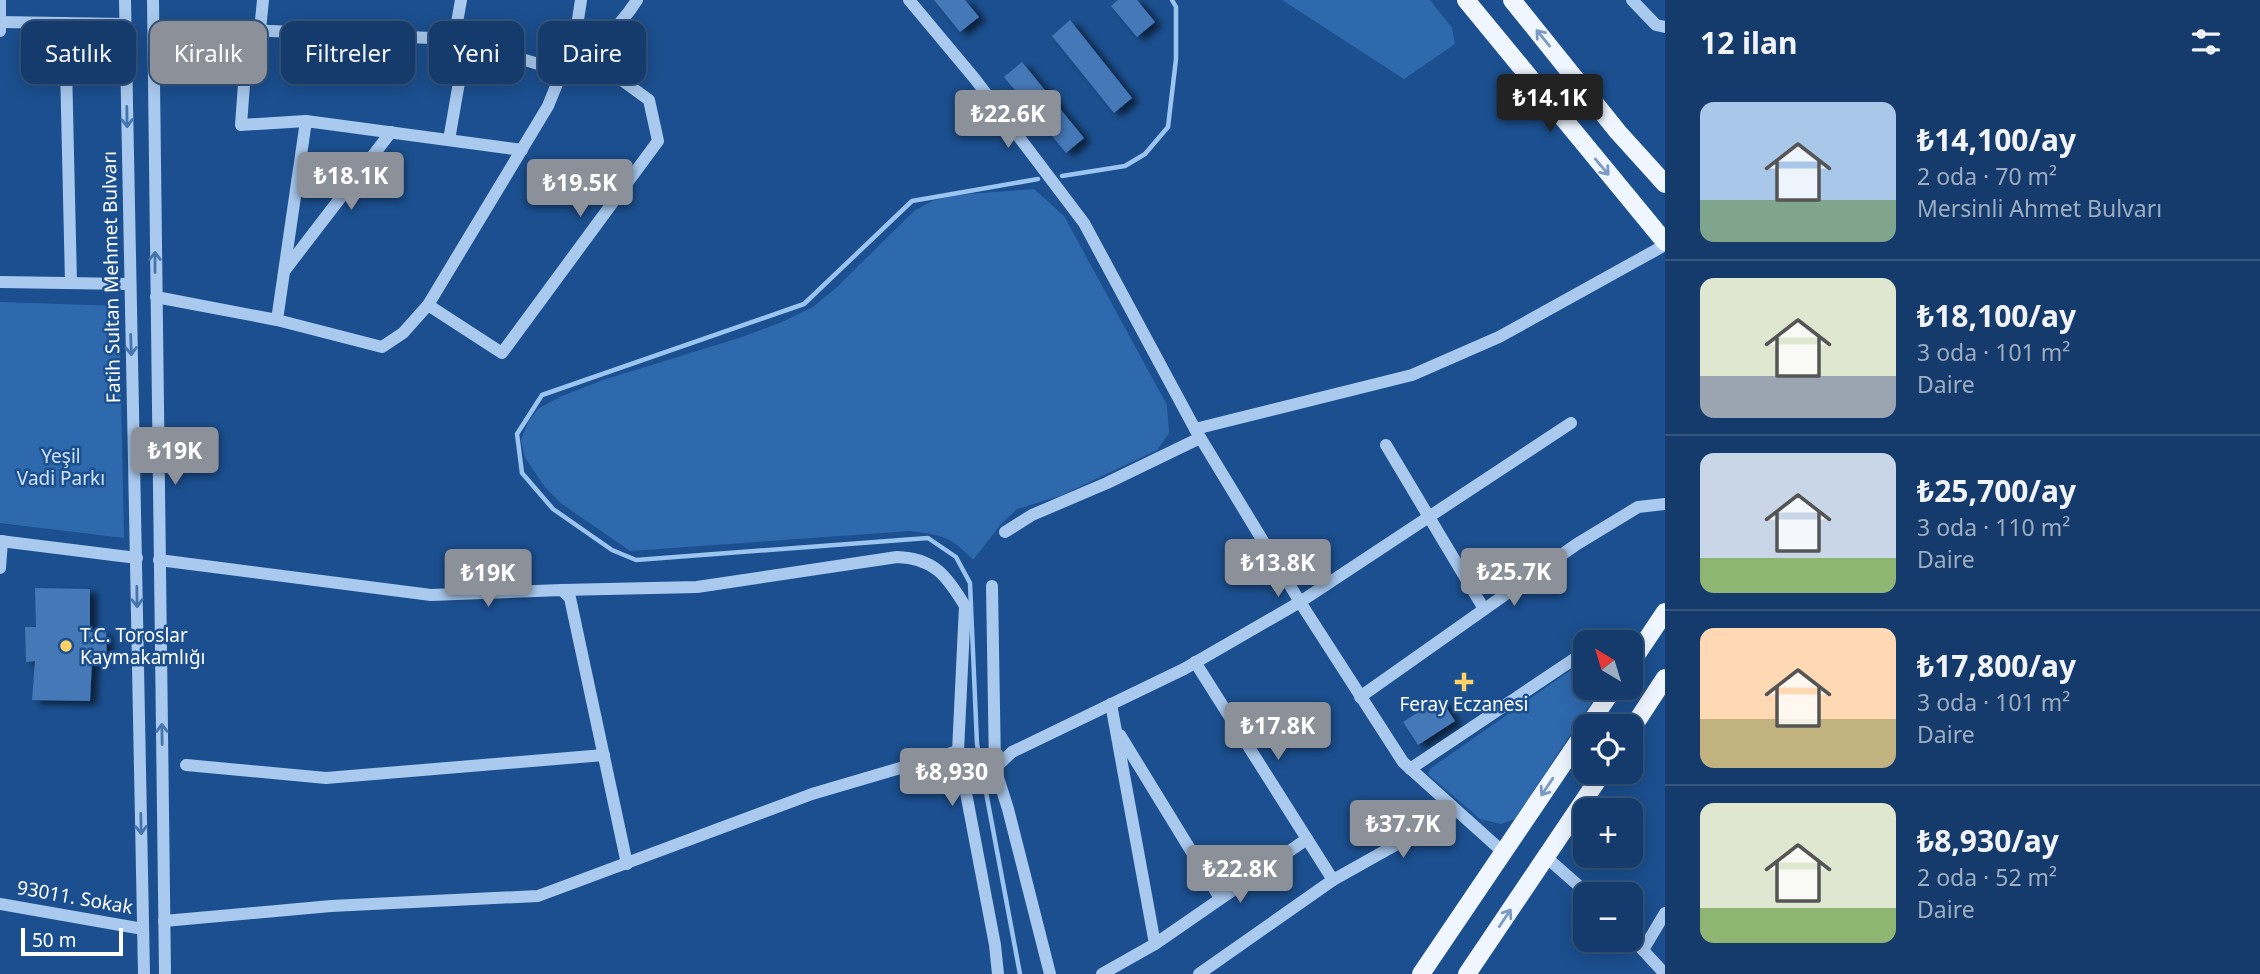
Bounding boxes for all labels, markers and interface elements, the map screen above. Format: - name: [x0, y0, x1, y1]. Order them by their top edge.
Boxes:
- chip: Satılık: [21, 21, 136, 84]
- chip: Kiralık: [150, 21, 267, 84]
- chip: Filtreler: [281, 21, 415, 84]
- chip: Yeni: [429, 21, 524, 84]
- chip: Daire: [538, 21, 646, 84]
- text: 12 ilan: [1700, 22, 1798, 63]
- icon: filters: [2187, 23, 2225, 61]
- one-way arrow: [1535, 29, 1550, 47]
- pin: ₺14.1K: [1493, 74, 1607, 134]
- text: ₺14.1K: [1513, 81, 1587, 113]
- pin: ₺22.6K: [951, 90, 1065, 150]
- text: ₺22.6K: [971, 97, 1045, 129]
- one-way arrow: [120, 105, 133, 128]
- text: ₺14,100/ay: [1917, 119, 2076, 160]
- icon: home: [1756, 130, 1840, 214]
- street label: Fatih Sultan Mehmet Bulvarı: [96, 151, 126, 403]
- pin: ₺18.1K: [294, 152, 408, 212]
- one-way arrow: [1594, 157, 1610, 175]
- text: ₺18.1K: [314, 159, 388, 191]
- pin: ₺19.5K: [523, 160, 637, 219]
- text: 2 oda · 70 m²: [1917, 160, 2057, 192]
- text: ₺19.5K: [543, 166, 617, 198]
- text: Mersinli Ahmet Bulvarı: [1917, 192, 2162, 224]
- one-way arrow: [149, 251, 162, 274]
- text: ₺18,100/ay: [1917, 295, 2076, 336]
- icon: home: [1756, 306, 1840, 390]
- one-way arrow: [124, 333, 138, 356]
- text: 3 oda · 101 m²: [1917, 336, 2070, 368]
- text: Daire: [1917, 368, 1975, 400]
- pin: ₺19K: [134, 428, 216, 487]
- text: ₺19K: [148, 434, 202, 466]
- park label: Yeşil Vadi Parkı: [17, 443, 105, 491]
- text: ₺25,700/ay: [1917, 470, 2076, 511]
- icon: home: [1756, 481, 1840, 565]
- text: 3 oda · 110 m²: [1917, 511, 2070, 543]
- pin: ₺13.8K: [1221, 540, 1335, 599]
- text: Daire: [1917, 543, 1975, 575]
- text: ₺13.8K: [1241, 546, 1315, 578]
- pin: ₺25.7K: [1457, 548, 1571, 608]
- pin: ₺19K: [447, 550, 529, 609]
- text: ₺25.7K: [1477, 555, 1551, 587]
- text: ₺19K: [461, 556, 515, 588]
- one-way arrow: [130, 585, 144, 608]
- place label: T.C. Toroslar Kaymakamlığı: [80, 622, 206, 670]
- north arrow: [1573, 630, 1643, 700]
- map controls: [1573, 630, 1643, 952]
- marker: T.C. Toroslar Kaymakamlığı: [58, 638, 74, 654]
- text: ₺17,800/ay: [1917, 645, 2076, 686]
- icon: home: [1756, 656, 1840, 740]
- marker: Feray Eczanesi: [1456, 674, 1472, 690]
- text: 3 oda · 101 m²: [1917, 686, 2070, 718]
- place label: Feray Eczanesi: [1399, 691, 1529, 717]
- pin: ₺17.8K: [1221, 702, 1335, 762]
- text: ₺17.8K: [1241, 709, 1315, 741]
- button: locate: [1573, 714, 1643, 784]
- text: Daire: [1917, 718, 1975, 750]
- one-way arrow: [155, 723, 168, 746]
- pin: ₺8,930: [895, 748, 1009, 808]
- text: ₺8,930: [916, 755, 988, 787]
- one-way arrow: [1540, 777, 1555, 796]
- button: +: [1573, 798, 1643, 868]
- pin: ₺37.7K: [1346, 800, 1460, 860]
- text: ₺37.7K: [1366, 807, 1440, 839]
- one-way arrow: [134, 812, 148, 835]
- text: ₺8,930/ay: [1917, 820, 2059, 861]
- icon: home: [1756, 831, 1840, 915]
- pin: ₺22.8K: [1183, 846, 1297, 905]
- text: ₺22.8K: [1203, 852, 1277, 884]
- text: 2 oda · 52 m²: [1917, 861, 2057, 893]
- street label: 93011. Sokak: [15, 874, 135, 920]
- button: −: [1573, 882, 1643, 952]
- text: Daire: [1917, 893, 1975, 925]
- one-way arrow: [1498, 908, 1512, 928]
- scale bar: [21, 925, 122, 957]
- text: 50 m: [32, 927, 76, 953]

